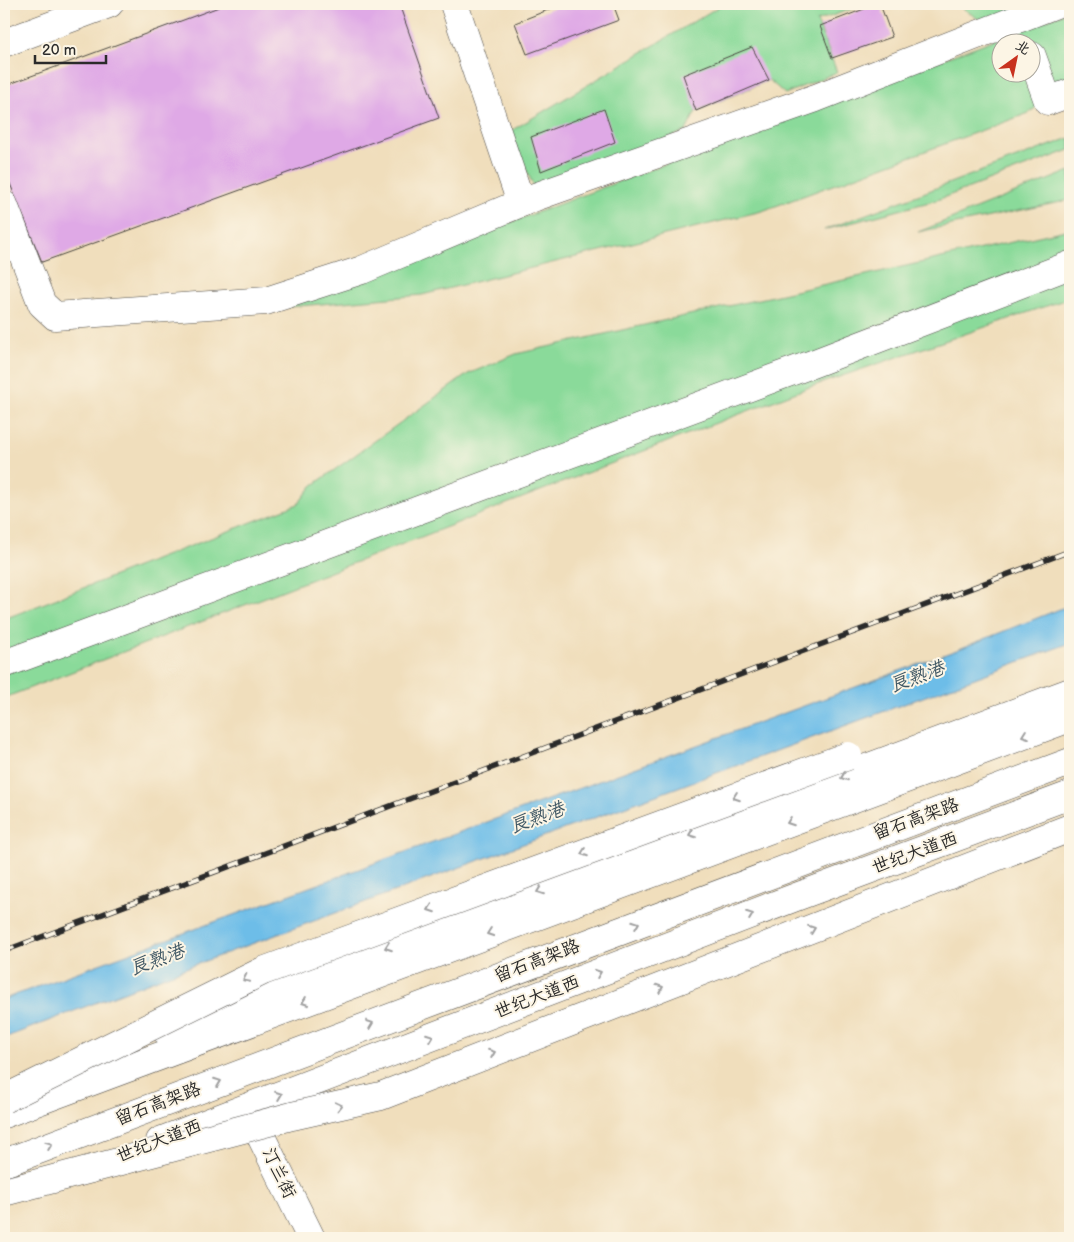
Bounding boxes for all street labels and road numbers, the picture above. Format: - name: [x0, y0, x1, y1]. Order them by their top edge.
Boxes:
- street label: 留石高架路: [870, 794, 962, 844]
- street label: 世纪大道西: [869, 828, 961, 878]
- street label: 留石高架路: [491, 935, 583, 987]
- street label: 世纪大道西: [491, 971, 583, 1023]
- street label: 留石高架路: [112, 1078, 204, 1130]
- street label: 世纪大道西: [113, 1115, 205, 1167]
- street label: 汀兰街: [258, 1144, 300, 1202]

